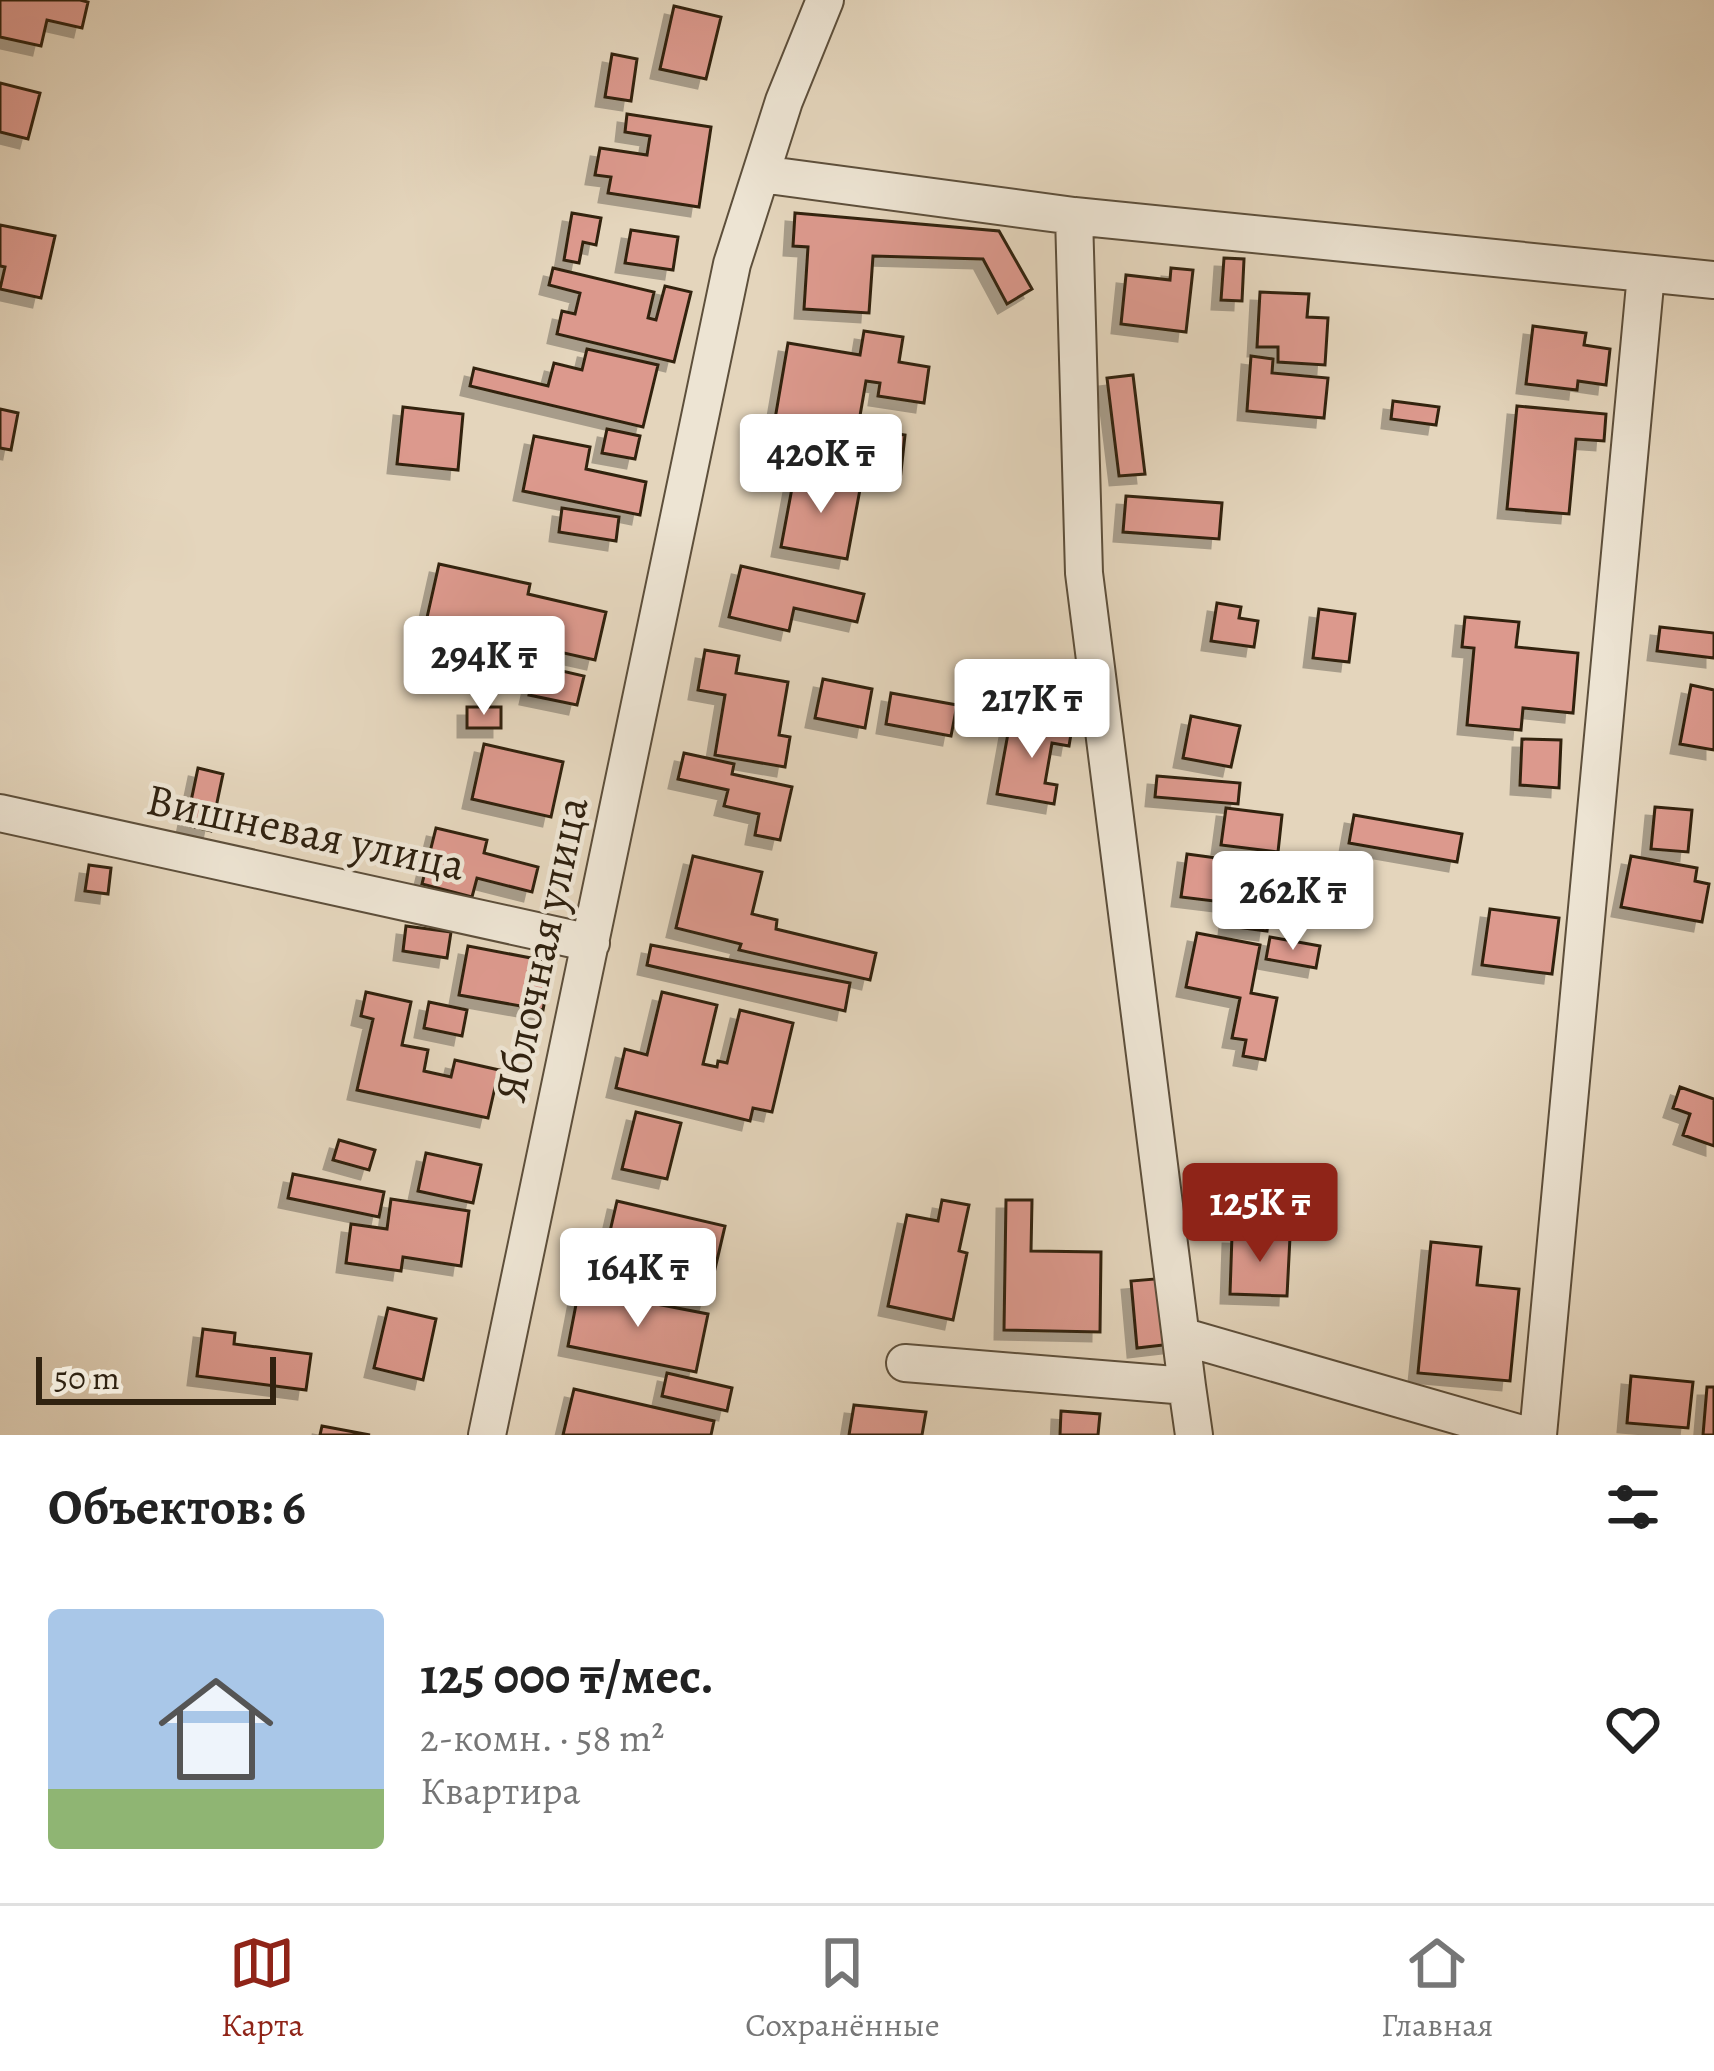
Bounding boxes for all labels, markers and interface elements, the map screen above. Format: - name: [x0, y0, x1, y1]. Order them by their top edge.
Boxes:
- pin: 420K ₸: [723, 414, 919, 516]
- text: 420K ₸: [767, 426, 875, 479]
- pin: 294K ₸: [386, 616, 582, 718]
- text: 294K ₸: [431, 628, 537, 681]
- pin: 217K ₸: [934, 659, 1130, 761]
- text: 217K ₸: [982, 671, 1082, 724]
- street label: Вишневая улица: [141, 768, 471, 896]
- street label: Яблочная улица: [478, 791, 604, 1107]
- pin: 262K ₸: [1195, 851, 1391, 953]
- text: 262K ₸: [1239, 863, 1347, 916]
- pin: 125K ₸: [1162, 1163, 1358, 1265]
- text: 125K ₸: [1210, 1175, 1310, 1228]
- pin: 164K ₸: [540, 1228, 736, 1330]
- text: 164K ₸: [587, 1240, 689, 1293]
- scale bar: [36, 1351, 276, 1404]
- text: 50 m: [54, 1355, 120, 1400]
- text: Объектов: 6: [48, 1472, 306, 1542]
- icon: filters: [1600, 1474, 1666, 1540]
- text: 125 000 ₸/мес.: [420, 1641, 714, 1711]
- icon: home: [144, 1657, 288, 1801]
- icon: heart: [1600, 1696, 1666, 1762]
- text: 2-комн. · 58 m²: [420, 1711, 664, 1764]
- text: Квартира: [420, 1764, 581, 1817]
- tab: Карта: [221, 1930, 304, 2047]
- tab: Сохранённые: [745, 1930, 940, 2047]
- tab: Главная: [1381, 1930, 1493, 2047]

